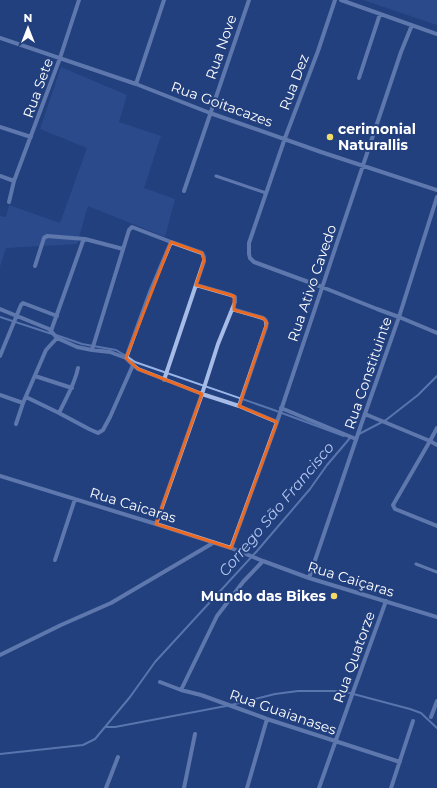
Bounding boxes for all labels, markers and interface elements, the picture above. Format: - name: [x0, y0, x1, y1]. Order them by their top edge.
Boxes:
- north arrow: [8, 8, 48, 48]
- text: N: [24, 11, 32, 25]
- street label: Rua Nove: [202, 12, 240, 82]
- street label: Rua Dez: [275, 51, 313, 113]
- street label: Rua Sete: [19, 56, 57, 120]
- street label: Rua Goitacazes: [169, 77, 275, 131]
- place label: cerimonial Naturallis: [338, 120, 416, 154]
- marker: cerimonial Naturallis: [325, 132, 335, 142]
- street label: Rua Ativo Cavedo: [284, 222, 341, 344]
- street label: Rua Constituinte: [340, 314, 396, 432]
- water label: Corrego São Francisco: [214, 438, 338, 580]
- street label: Rua Caicaras: [88, 483, 179, 527]
- street label: Rua Caiçaras: [306, 557, 397, 601]
- place label: Mundo das Bikes: [201, 587, 327, 605]
- marker: Mundo das Bikes: [329, 591, 339, 601]
- street label: Rua Quatorze: [329, 609, 379, 705]
- street label: Rua Guaianases: [227, 685, 339, 739]

